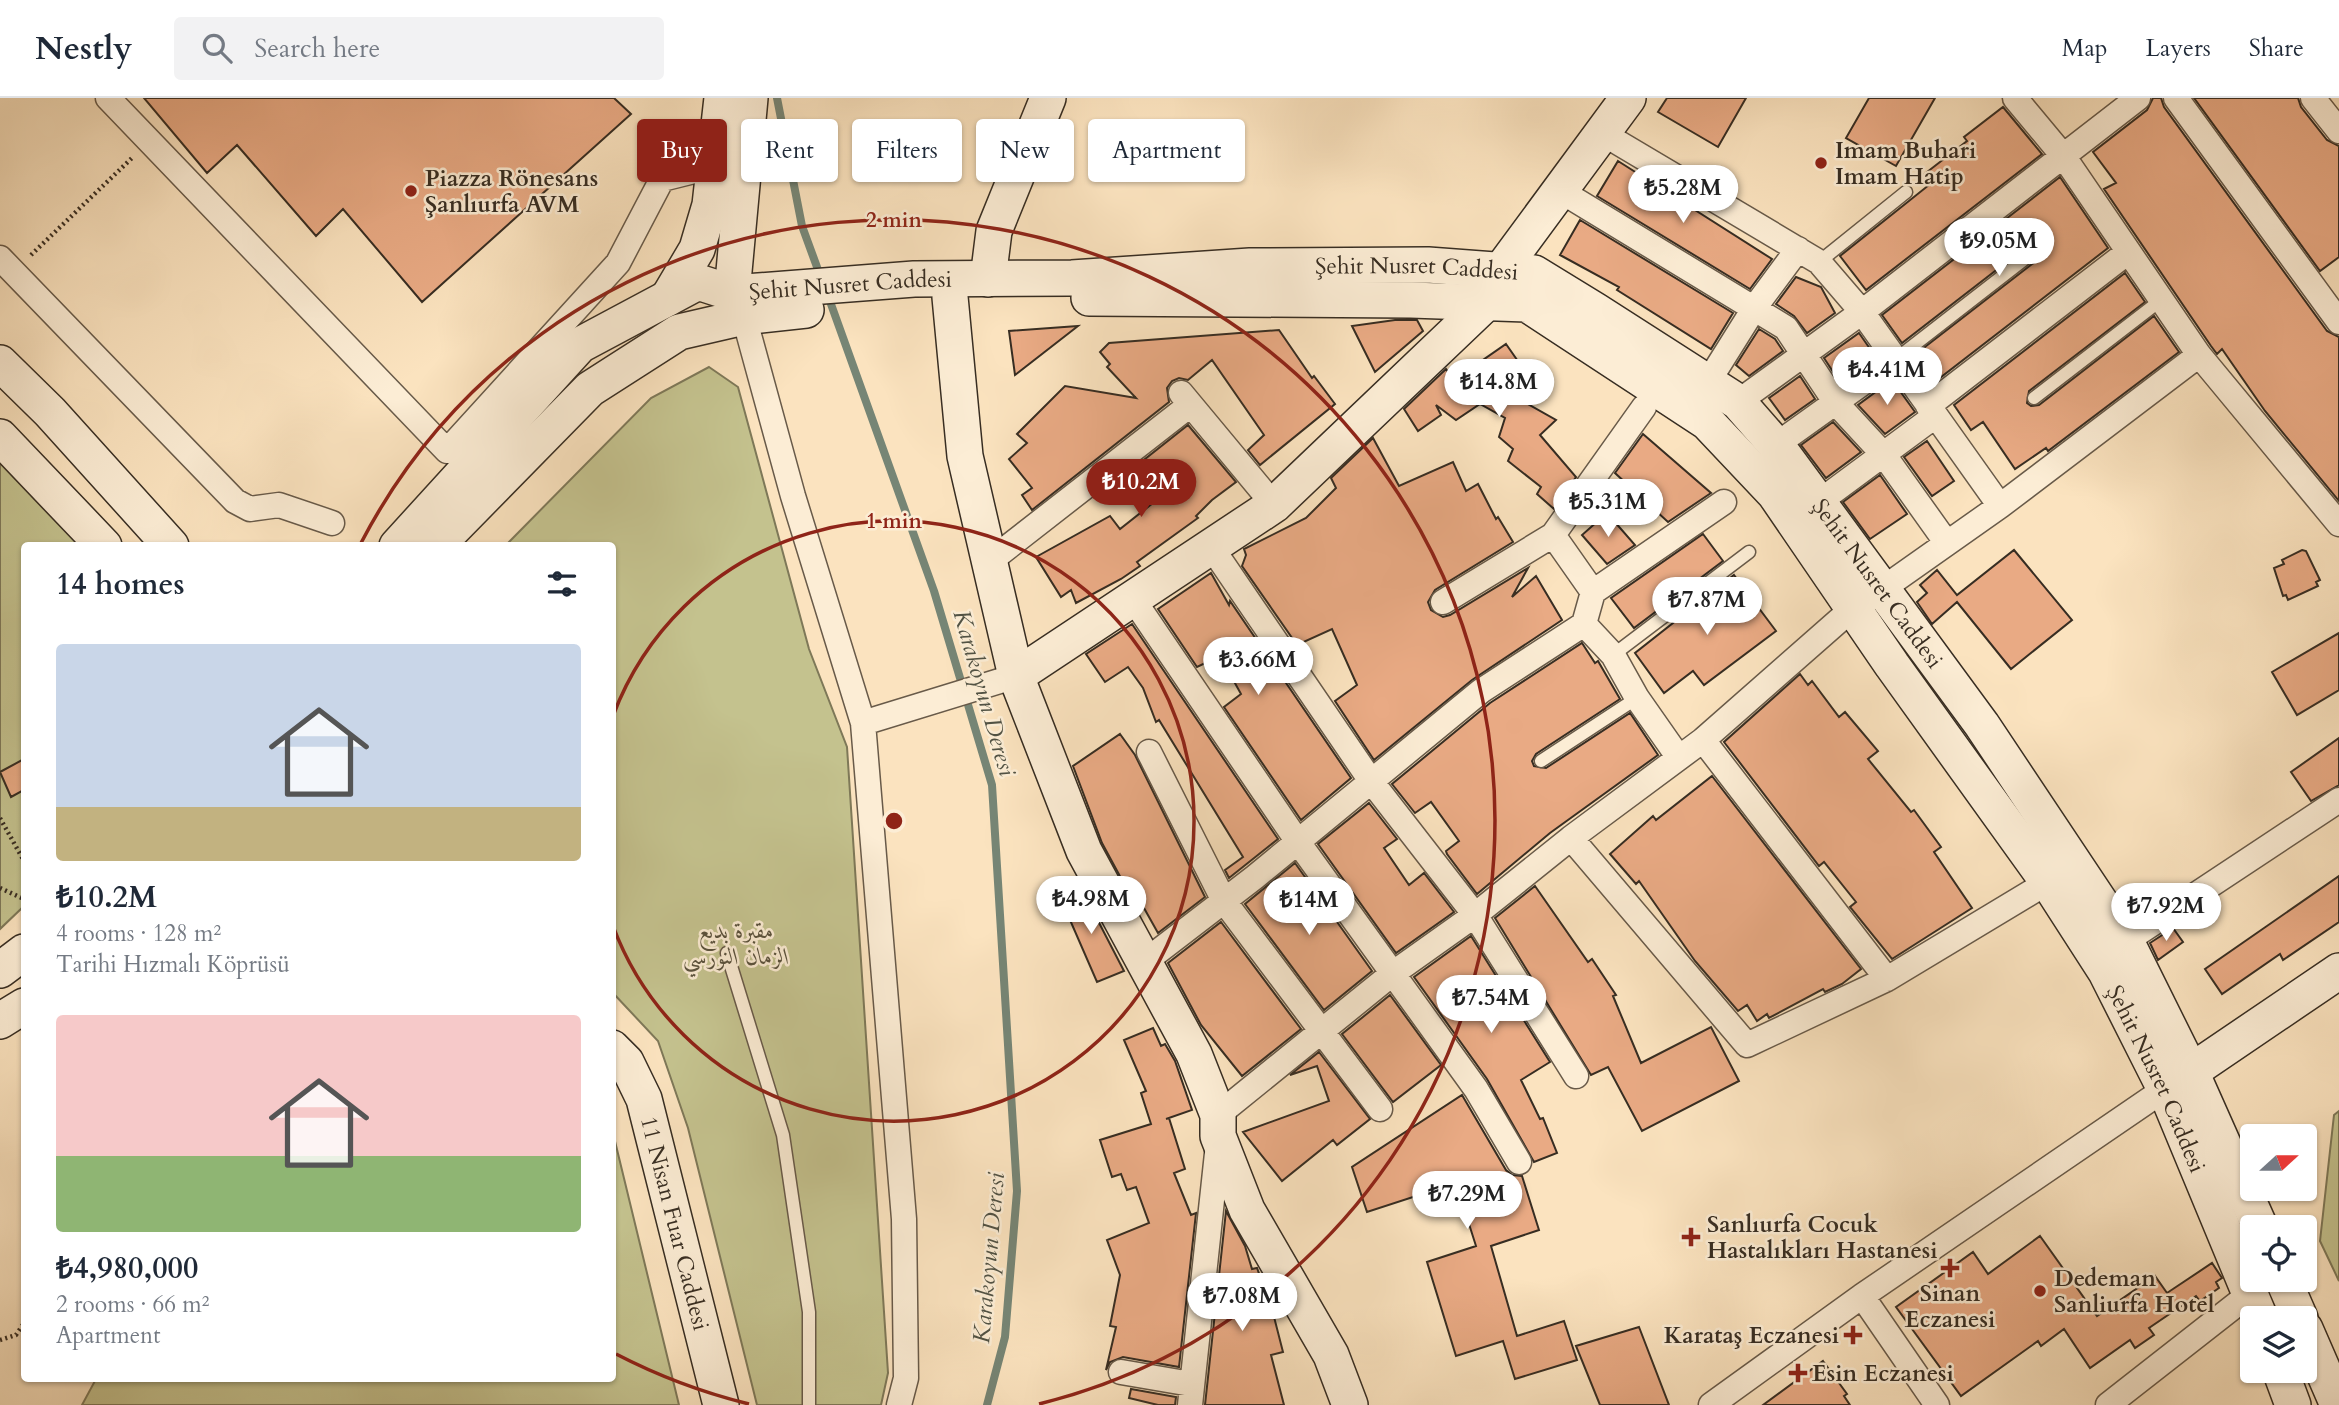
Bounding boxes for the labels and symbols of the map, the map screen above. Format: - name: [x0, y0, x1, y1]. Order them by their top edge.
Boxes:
- place label: Imam Buhari Imam Hatip: [1835, 135, 1976, 192]
- marker: Imam Buhari Imam Hatip: [1813, 155, 1829, 171]
- place label: Piazza Rönesans Şanlıurfa AVM: [425, 163, 598, 220]
- pin: ₺5.28M: [1626, 166, 1740, 225]
- marker: Piazza Rönesans Şanlıurfa AVM: [403, 183, 419, 199]
- text: 2 min: [866, 206, 922, 235]
- pin: ₺9.05M: [1942, 218, 2056, 278]
- street label: Şehit Nusret Caddesi: [1315, 249, 1519, 287]
- street label: Şehit Nusret Caddesi: [748, 263, 952, 307]
- pin: ₺4.41M: [1830, 348, 1944, 407]
- pin: ₺14.8M: [1442, 360, 1556, 419]
- pin: ₺10.2M: [1084, 460, 1198, 519]
- pin: ₺5.31M: [1551, 480, 1665, 539]
- street label: Şehit Nusret Caddesi: [1805, 492, 1951, 674]
- text: 1 min: [866, 507, 922, 536]
- pin: ₺7.87M: [1650, 578, 1764, 637]
- water label: Karakoyun Deresi: [944, 606, 1024, 780]
- pin: ₺3.66M: [1201, 638, 1315, 697]
- centre of rings: [882, 809, 906, 833]
- pin: ₺4.98M: [1034, 876, 1148, 936]
- pin: ₺14M: [1268, 878, 1350, 937]
- pin: ₺7.92M: [2109, 884, 2223, 943]
- park label: مقبرة بديع الزمان النورسي: [683, 915, 789, 978]
- pin: ₺7.54M: [1434, 976, 1548, 1035]
- street label: Şehit Nusret Caddesi: [2100, 980, 2213, 1177]
- street label: 11 Nisan Fuar Caddesi: [633, 1113, 717, 1333]
- north arrow: [2240, 1124, 2317, 1200]
- water label: Karakoyun Deresi: [965, 1171, 1013, 1345]
- pin: ₺7.29M: [1410, 1172, 1524, 1231]
- place label: Sanlıurfa Cocuk Hastalıkları Hastanesi: [1707, 1209, 1938, 1266]
- marker: Sanlıurfa Cocuk Hastalıkları Hastanesi: [1681, 1227, 1701, 1247]
- marker: Sinan Eczanesi: [1942, 1260, 1958, 1276]
- place label: Dedeman Sanliurfa Hotel: [2054, 1263, 2215, 1320]
- pin: ₺7.08M: [1185, 1274, 1299, 1333]
- place label: Sinan Eczanesi: [1905, 1278, 1995, 1335]
- marker: Dedeman Sanliurfa Hotel: [2032, 1283, 2048, 1299]
- place label: Karataş Eczanesi: [1664, 1320, 1839, 1351]
- marker: Karataş Eczanesi: [1845, 1327, 1861, 1343]
- place label: Esin Eczanesi: [1812, 1358, 1954, 1389]
- marker: Esin Eczanesi: [1790, 1365, 1806, 1381]

